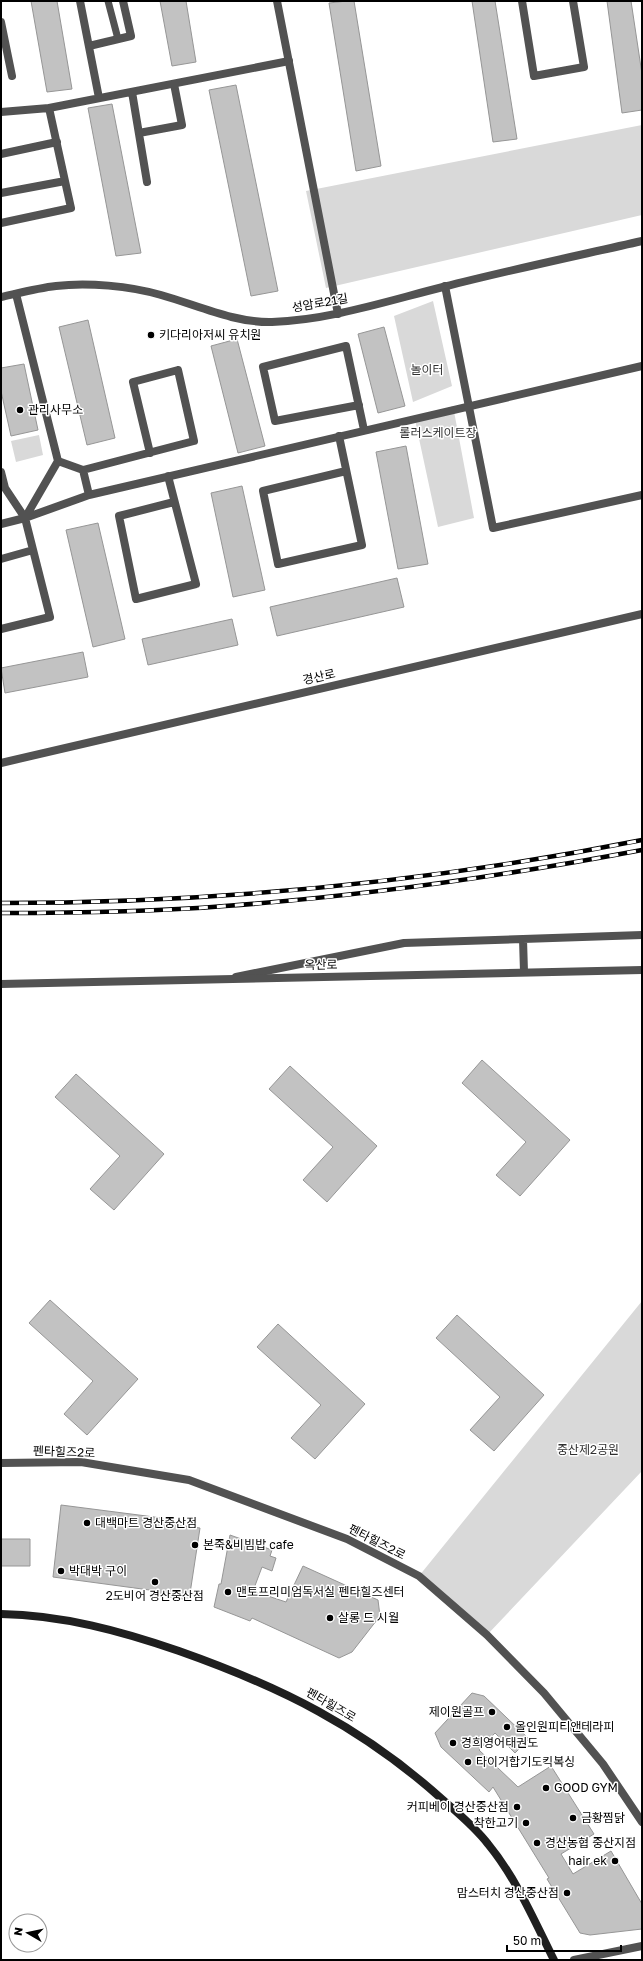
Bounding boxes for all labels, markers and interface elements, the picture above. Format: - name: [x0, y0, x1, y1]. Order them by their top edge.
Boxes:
- street label: 성암로21길: [291, 290, 349, 315]
- place label: 키다리아저씨 유치원: [159, 327, 261, 342]
- marker: 키다리아저씨 유치원: [146, 330, 156, 340]
- park label: 놀이터: [410, 362, 444, 377]
- place label: 관리사무소: [28, 402, 83, 417]
- marker: 관리사무소: [15, 405, 25, 415]
- park label: 롤러스케이트장: [399, 425, 477, 440]
- street label: 경산로: [301, 665, 337, 688]
- street label: 옥산로: [304, 957, 338, 972]
- park label: 중산제2공원: [557, 1442, 619, 1457]
- street label: 펜타힐즈2로: [33, 1443, 95, 1460]
- place label: 대백마트 경산중산점: [95, 1515, 197, 1530]
- marker: 대백마트 경산중산점: [82, 1518, 92, 1528]
- street label: 펜타힐즈2로: [346, 1521, 408, 1562]
- place label: 본죽&비빔밥 cafe: [203, 1537, 294, 1552]
- marker: 본죽&비빔밥 cafe: [190, 1540, 200, 1550]
- place label: 박대박 구이: [69, 1563, 127, 1578]
- marker: 박대박 구이: [56, 1566, 66, 1576]
- marker: 2도비어 경산중산점: [150, 1577, 160, 1587]
- place label: 맨토프리미엄독서실 펜타힐즈센터: [236, 1584, 405, 1599]
- marker: 맨토프리미엄독서실 펜타힐즈센터: [223, 1587, 233, 1597]
- place label: 2도비어 경산중산점: [106, 1588, 204, 1603]
- place label: 살롱 드 시월: [338, 1610, 399, 1625]
- marker: 살롱 드 시월: [325, 1613, 335, 1623]
- street label: 펜타힐즈로: [304, 1684, 359, 1725]
- place label: 제이원골프: [429, 1704, 484, 1719]
- marker: 제이원골프: [487, 1707, 497, 1717]
- place label: 올인원피티앤테라피: [515, 1719, 614, 1734]
- marker: 올인원피티앤테라피: [502, 1722, 512, 1732]
- place label: 경희영어태권도: [461, 1735, 538, 1750]
- marker: 경희영어태권도: [448, 1738, 458, 1748]
- place label: 타이거합기도킥복싱: [476, 1754, 575, 1769]
- marker: 타이거합기도킥복싱: [463, 1757, 473, 1767]
- place label: GOOD GYM: [554, 1780, 618, 1795]
- marker: GOOD GYM: [541, 1783, 551, 1793]
- place label: 커피베이 경산중산점: [407, 1799, 509, 1814]
- marker: 커피베이 경산중산점: [512, 1802, 522, 1812]
- place label: 금황찜닭: [581, 1810, 625, 1825]
- marker: 금황찜닭: [568, 1813, 578, 1823]
- place label: 착한고기: [474, 1815, 518, 1830]
- marker: 착한고기: [521, 1818, 531, 1828]
- place label: 경산농협 중산지점: [545, 1835, 636, 1850]
- marker: 경산농협 중산지점: [532, 1838, 542, 1848]
- place label: hair ek: [568, 1853, 607, 1868]
- marker: hair ek: [610, 1856, 620, 1866]
- place label: 맘스터치 경산중산점: [457, 1885, 559, 1900]
- marker: 맘스터치 경산중산점: [562, 1888, 572, 1898]
- north arrow: [8, 1913, 48, 1953]
- text: N: [11, 1926, 25, 1937]
- scale bar: [507, 1927, 621, 1953]
- text: 50 m: [513, 1933, 541, 1948]

